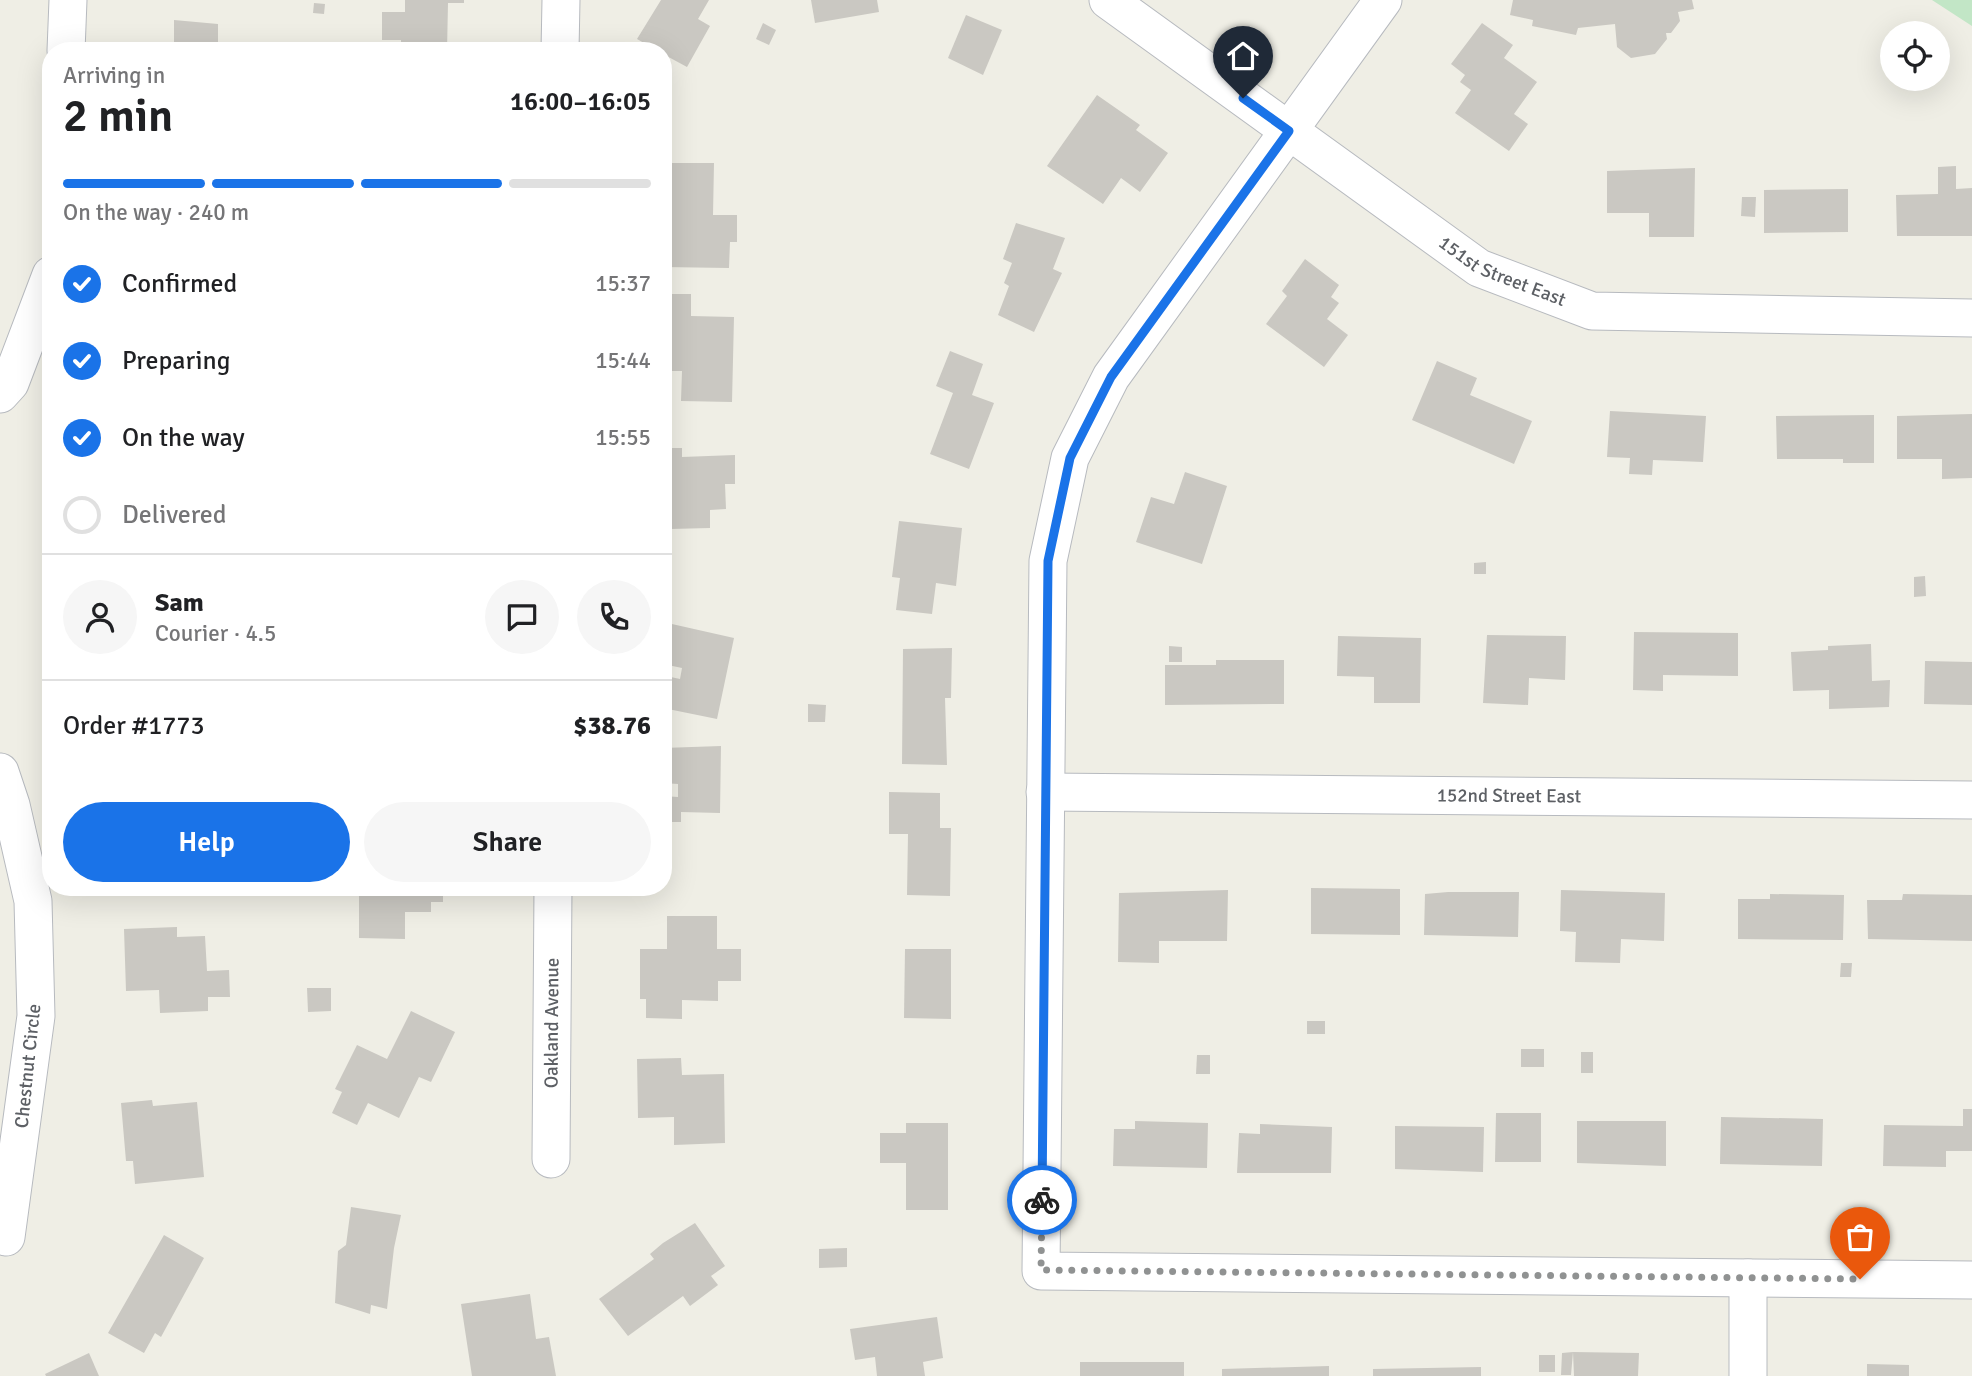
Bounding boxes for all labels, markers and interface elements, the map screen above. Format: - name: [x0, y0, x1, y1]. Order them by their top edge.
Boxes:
- map controls: [1880, 21, 1950, 91]
- button: locate: [1880, 21, 1950, 91]
- pin: [1213, 26, 1273, 98]
- icon: home: [1224, 37, 1262, 75]
- text: Arriving in: [63, 61, 165, 90]
- text: 16:00–16:05: [510, 86, 651, 118]
- text: 2 min: [63, 88, 173, 144]
- text: On the way · 240 m: [63, 198, 249, 227]
- street label: 151st Street East: [1434, 231, 1569, 312]
- icon: check: [63, 265, 101, 303]
- text: Confirmed: [122, 268, 237, 300]
- text: 15:37: [595, 269, 651, 298]
- icon: check: [63, 342, 101, 380]
- text: Preparing: [122, 345, 230, 377]
- text: 15:44: [595, 346, 651, 375]
- icon: check: [63, 419, 101, 457]
- text: On the way: [122, 422, 245, 454]
- text: 15:55: [595, 423, 651, 452]
- text: Delivered: [122, 499, 227, 531]
- button: person: [63, 580, 137, 654]
- button: chat: [485, 580, 559, 654]
- button: phone: [577, 580, 651, 654]
- text: Sam: [155, 587, 204, 619]
- text: Courier · 4.5: [155, 619, 276, 648]
- text: Order #1773: [63, 710, 204, 742]
- text: $38.76: [573, 710, 651, 742]
- street label: 152nd Street East: [1437, 783, 1582, 809]
- button: Help: [63, 802, 350, 882]
- button: Share: [364, 802, 651, 882]
- street label: Oakland Avenue: [540, 958, 564, 1088]
- street label: Chestnut Circle: [10, 1003, 46, 1129]
- courier: [1007, 1165, 1077, 1235]
- icon: bike: [1023, 1181, 1061, 1219]
- pin: [1830, 1207, 1890, 1279]
- icon: bag: [1841, 1218, 1879, 1256]

